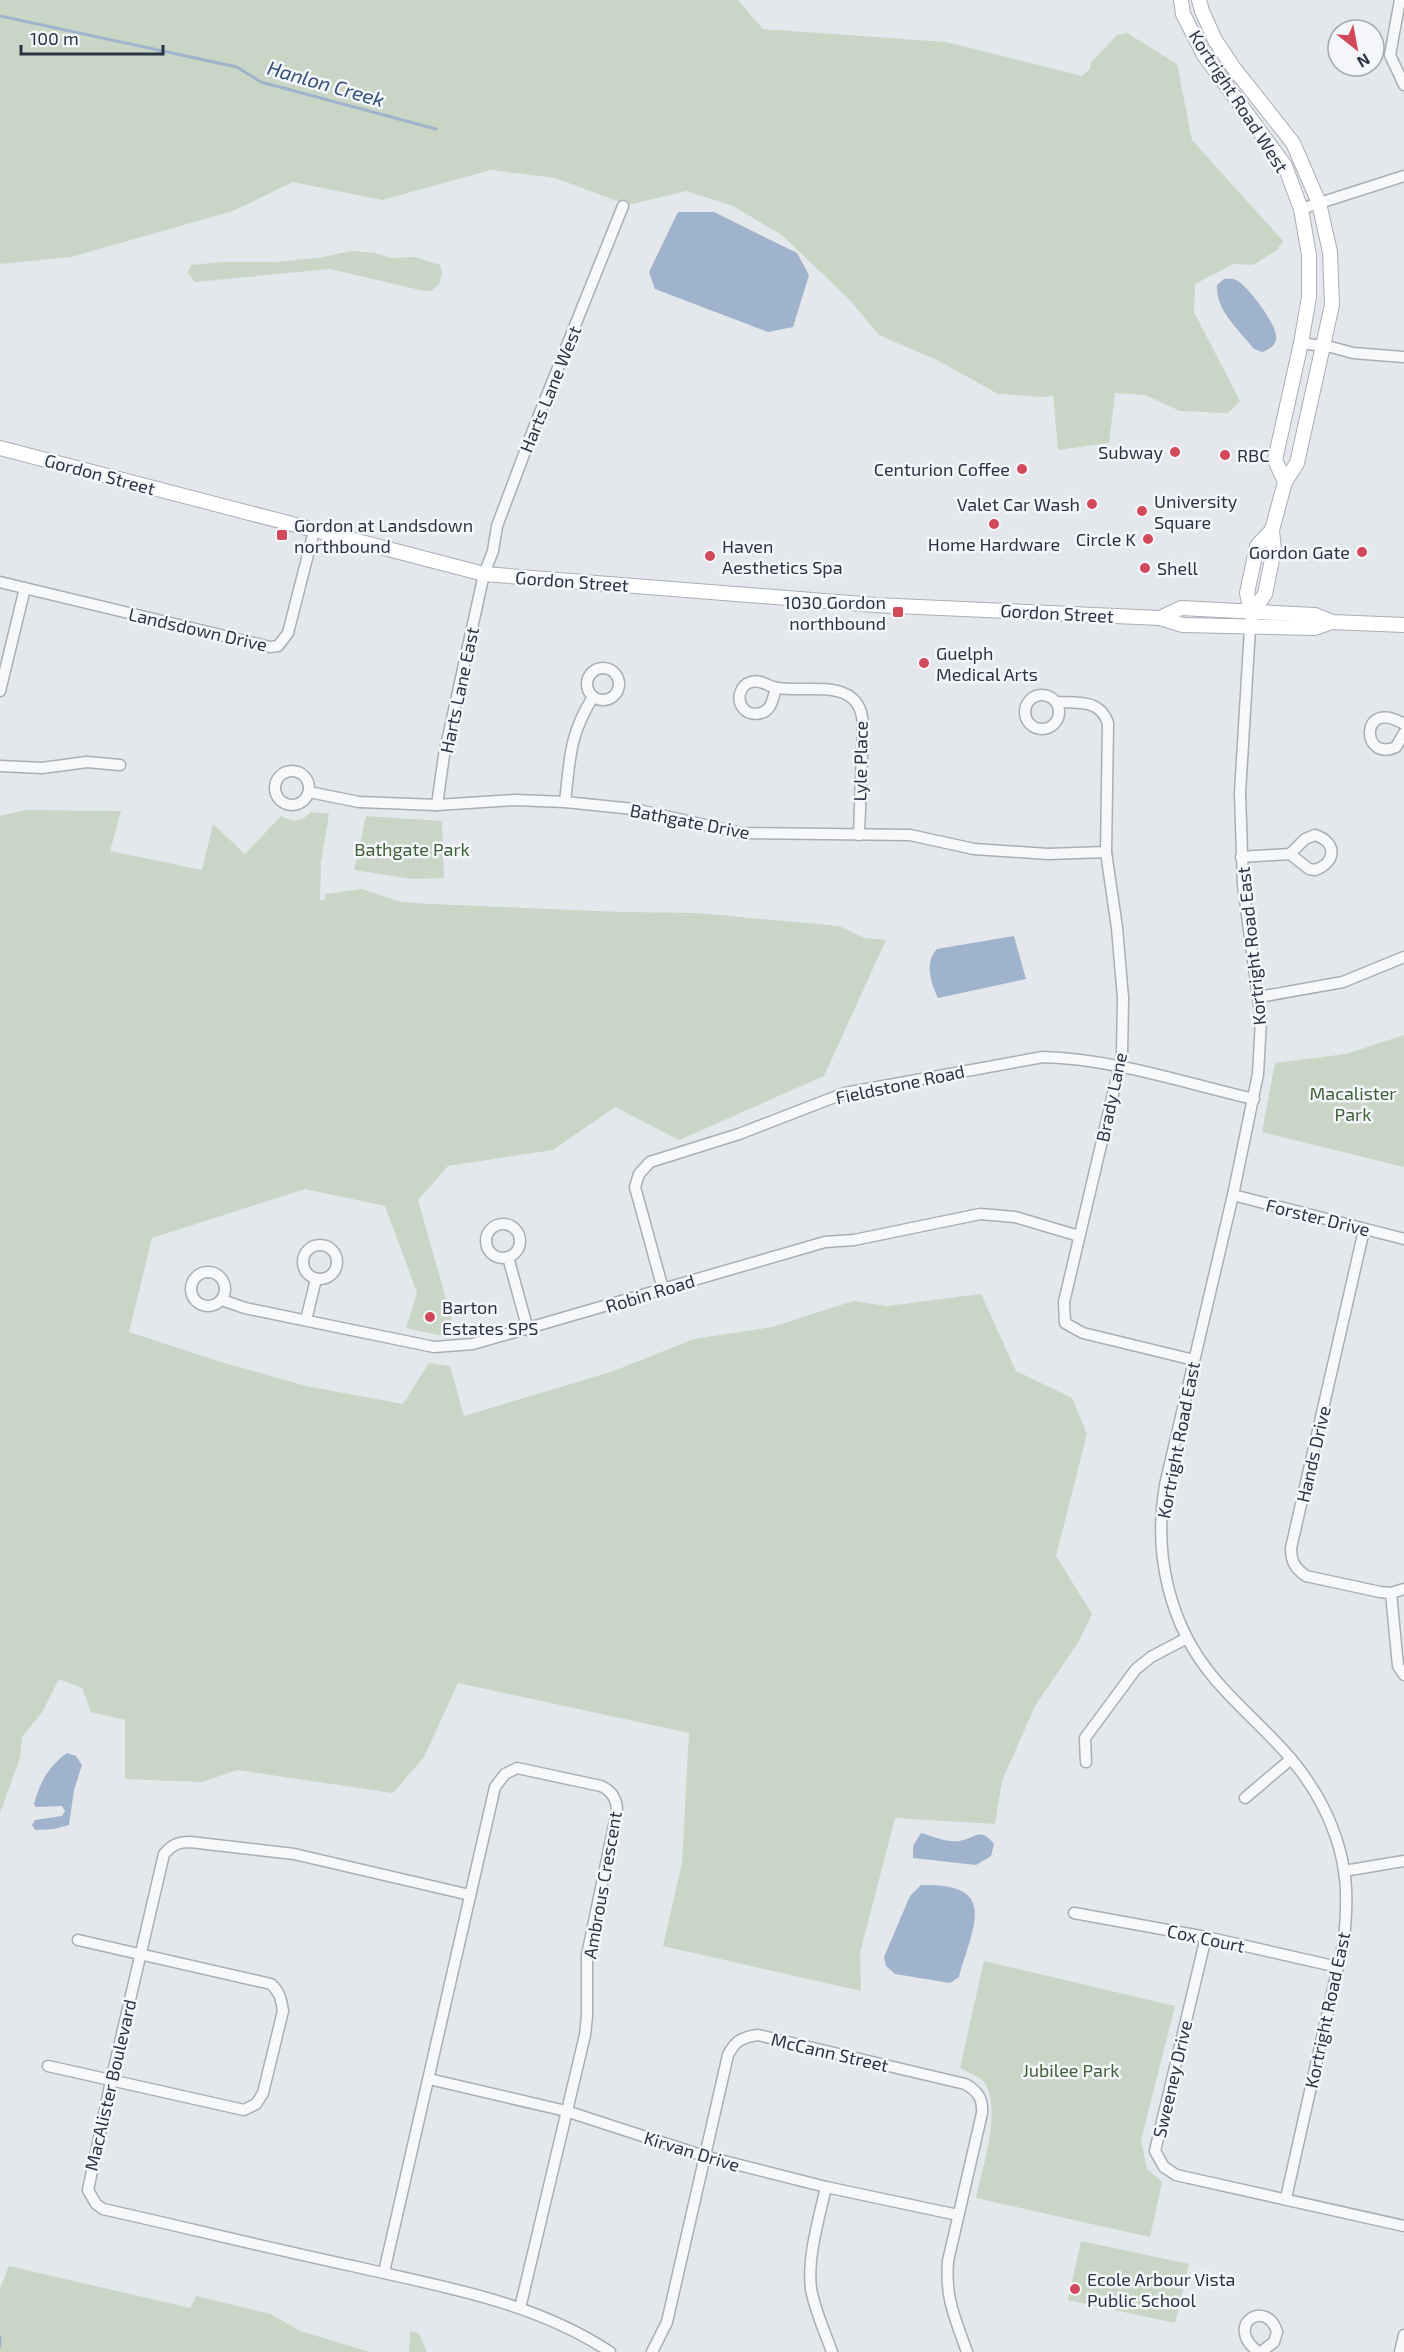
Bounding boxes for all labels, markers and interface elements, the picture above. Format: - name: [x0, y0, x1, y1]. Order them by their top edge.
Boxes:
- scale bar: [21, 18, 164, 56]
- north arrow: [1326, 18, 1386, 78]
- street label: Kortright Road West: [1185, 26, 1293, 176]
- text: 100 m: [30, 27, 79, 49]
- text: N: [1354, 50, 1374, 72]
- water label: Hanlon Creek: [265, 55, 387, 111]
- street label: Harts Lane West: [515, 322, 585, 456]
- place label: Subway: [1098, 441, 1163, 463]
- place label: RBC: [1237, 444, 1270, 466]
- marker: Subway: [1168, 445, 1182, 459]
- marker: RBC: [1218, 448, 1232, 462]
- street label: Gordon Street: [42, 449, 158, 499]
- place label: Centurion Coffee: [874, 458, 1010, 480]
- marker: Centurion Coffee: [1015, 462, 1029, 476]
- place label: University Square: [1154, 490, 1238, 533]
- place label: Valet Car Wash: [957, 493, 1080, 515]
- marker: Valet Car Wash: [1085, 497, 1099, 511]
- marker: University Square: [1135, 504, 1149, 518]
- place label: Gordon at Landsdown northbound: [294, 514, 473, 557]
- marker: Home Hardware: [987, 517, 1001, 531]
- marker: Gordon at Landsdown northbound: [275, 528, 289, 542]
- place label: Circle K: [1076, 528, 1136, 550]
- marker: Circle K: [1141, 532, 1155, 546]
- place label: Home Hardware: [928, 533, 1060, 555]
- place label: Haven Aesthetics Spa: [722, 535, 843, 578]
- place label: Gordon Gate: [1249, 541, 1350, 563]
- marker: Gordon Gate: [1355, 545, 1369, 559]
- marker: Haven Aesthetics Spa: [703, 549, 717, 563]
- place label: Shell: [1157, 557, 1199, 579]
- marker: Shell: [1138, 561, 1152, 575]
- street label: Gordon Street: [515, 566, 630, 596]
- place label: 1030 Gordon northbound: [784, 591, 886, 634]
- street label: Gordon Street: [1000, 599, 1114, 627]
- street label: Landsdown Drive: [127, 602, 269, 656]
- marker: 1030 Gordon northbound: [891, 605, 905, 619]
- street label: Harts Lane East: [435, 625, 483, 755]
- place label: Guelph Medical Arts: [936, 642, 1038, 685]
- marker: Guelph Medical Arts: [917, 656, 931, 670]
- street label: Lyle Place: [848, 720, 872, 802]
- street label: Bathgate Drive: [628, 799, 752, 843]
- park label: Bathgate Park: [354, 838, 470, 860]
- street label: Kortright Road East: [1232, 866, 1270, 1026]
- street label: Brady Lane: [1091, 1050, 1131, 1144]
- street label: Fieldstone Road: [833, 1060, 967, 1108]
- park label: Macalister Park: [1309, 1082, 1397, 1125]
- street label: Forster Drive: [1264, 1193, 1372, 1241]
- street label: Robin Road: [603, 1269, 697, 1317]
- place label: Barton Estates SPS: [442, 1296, 538, 1339]
- marker: Barton Estates SPS: [423, 1310, 437, 1324]
- street label: Kortright Road East: [1152, 1360, 1204, 1520]
- street label: Hands Drive: [1291, 1403, 1335, 1505]
- street label: Ambrous Crescent: [578, 1809, 626, 1961]
- street label: Cox Court: [1165, 1919, 1247, 1957]
- street label: Kortright Road East: [1300, 1930, 1354, 2090]
- street label: MacAlister Boulevard: [80, 1997, 140, 2173]
- street label: Sweeney Drive: [1148, 2018, 1196, 2140]
- street label: McCann Street: [769, 2028, 891, 2076]
- park label: Jubilee Park: [1023, 2059, 1119, 2081]
- street label: Kirvan Drive: [642, 2126, 742, 2176]
- place label: Ecole Arbour Vista Public School: [1087, 2268, 1235, 2311]
- marker: Ecole Arbour Vista Public School: [1068, 2282, 1082, 2296]

